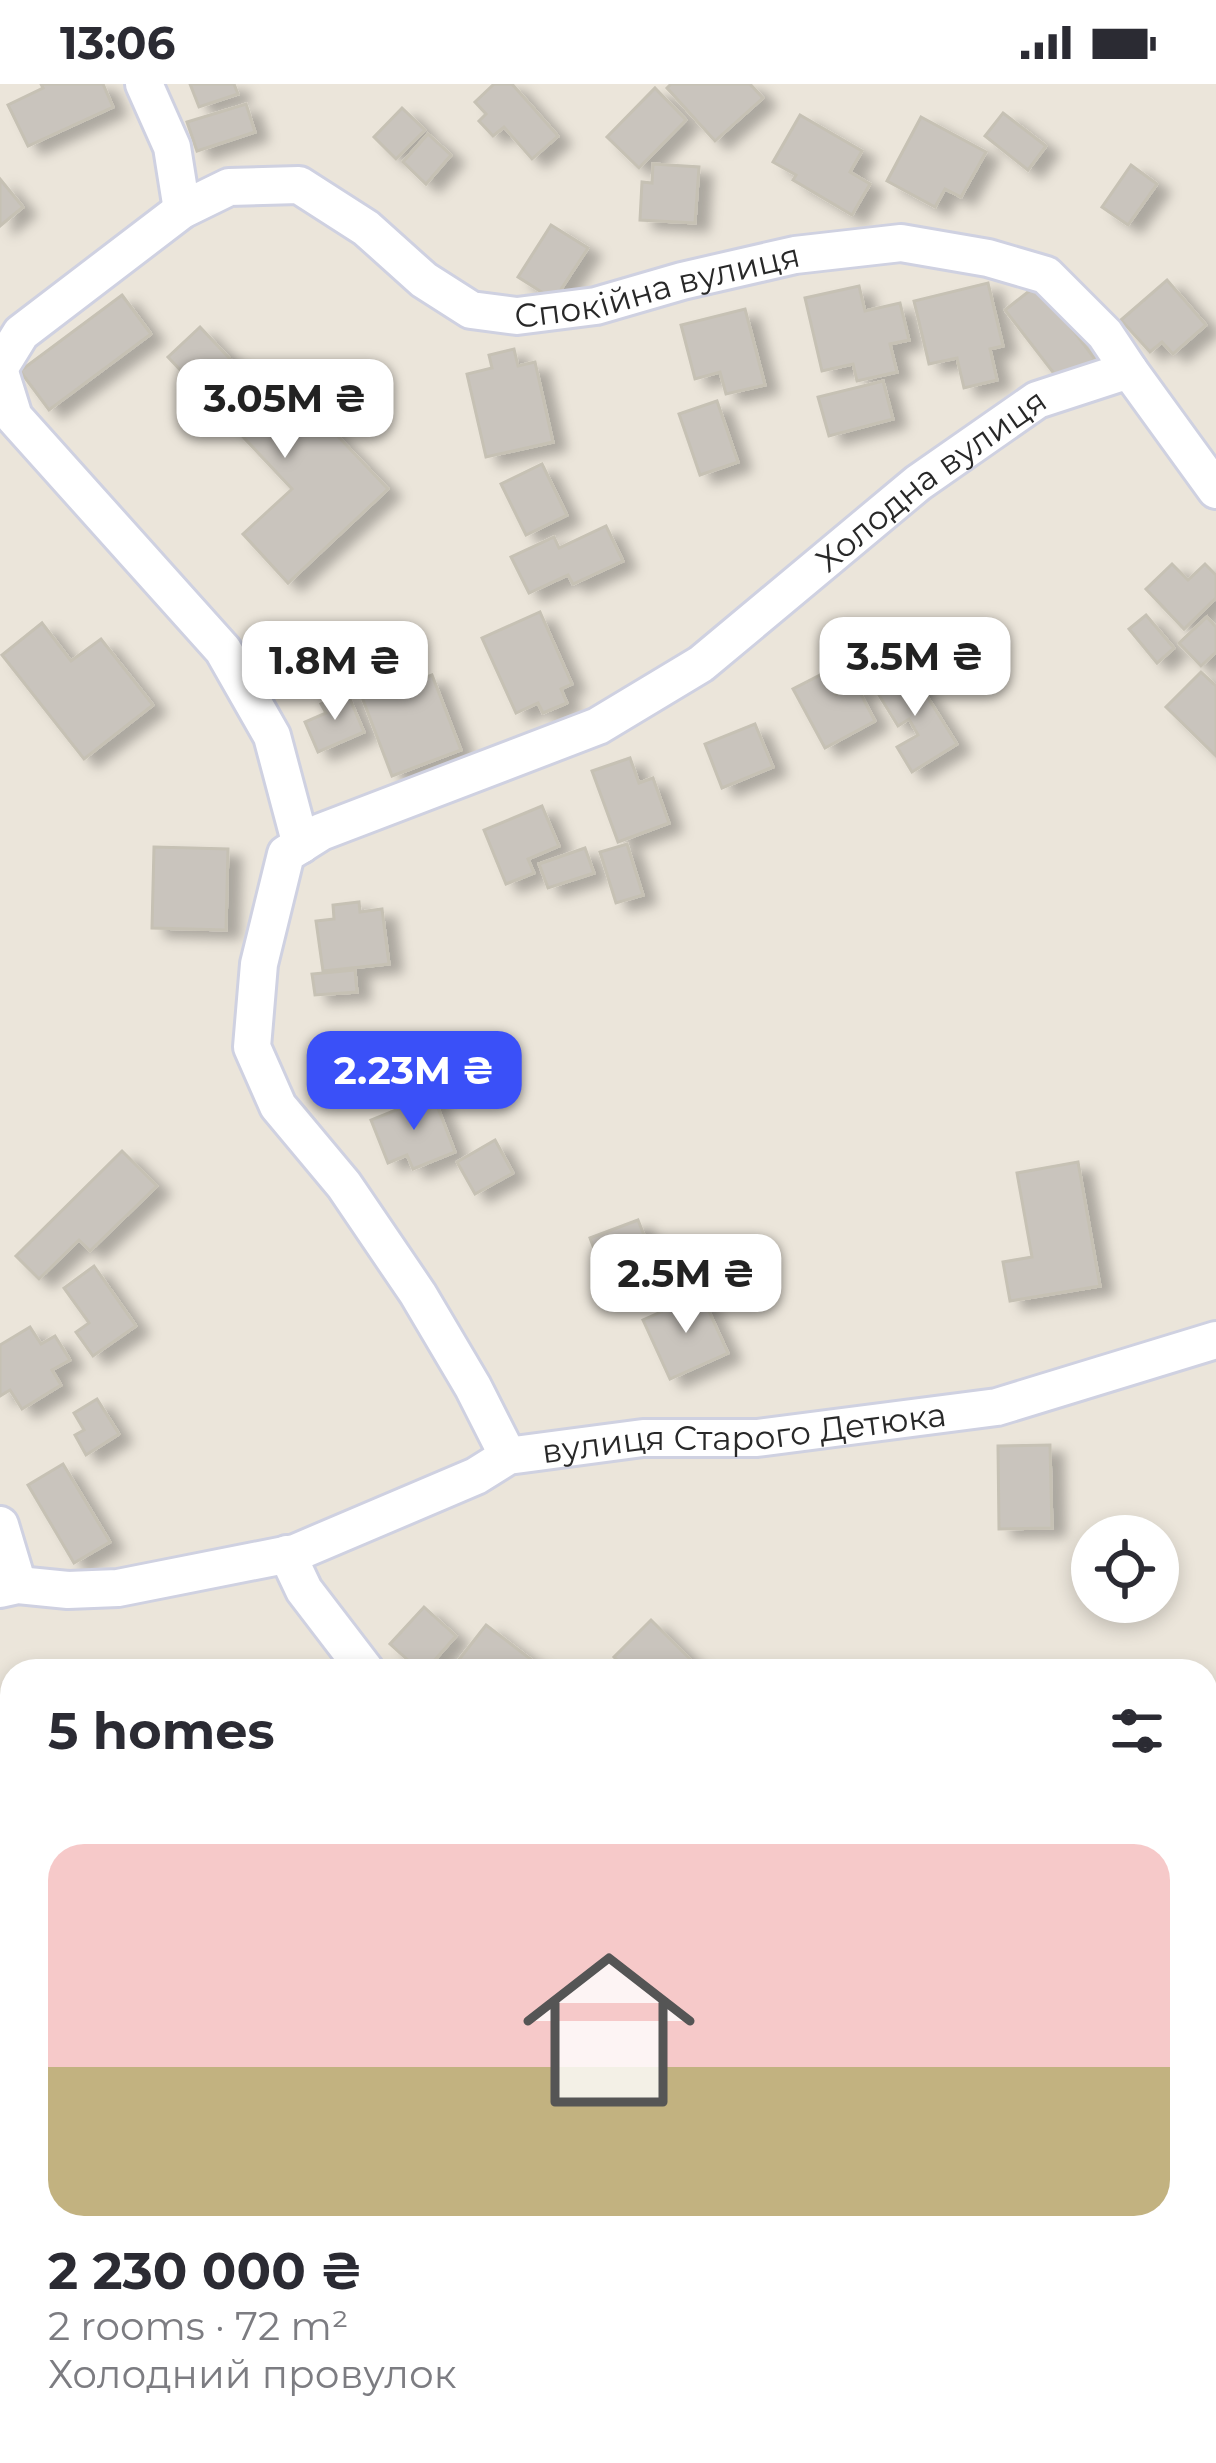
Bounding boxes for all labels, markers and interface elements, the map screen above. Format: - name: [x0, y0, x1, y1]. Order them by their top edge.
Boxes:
- text: 13:06: [60, 15, 175, 70]
- street label: Спокійна вулиця: [512, 235, 804, 336]
- pin: 3.05M ₴: [174, 359, 396, 461]
- text: 3.05M ₴: [204, 374, 366, 422]
- street label: Холодна вулиця: [807, 380, 1054, 580]
- pin: 3.5M ₴: [817, 617, 1013, 719]
- pin: 1.8M ₴: [237, 621, 433, 723]
- text: 3.5M ₴: [846, 632, 984, 680]
- text: 1.8M ₴: [269, 636, 401, 684]
- pin: 2.23M ₴: [303, 1031, 525, 1133]
- text: 2.23M ₴: [334, 1046, 494, 1094]
- pin: 2.5M ₴: [588, 1234, 784, 1336]
- text: 2.5M ₴: [617, 1249, 755, 1297]
- street label: вулиця Старого Детюка: [539, 1394, 948, 1471]
- map controls: [1071, 1515, 1179, 1623]
- button: locate: [1071, 1515, 1179, 1623]
- icon: filters: [1104, 1698, 1170, 1764]
- text: 5 homes: [48, 1700, 275, 1762]
- icon: home: [501, 1922, 717, 2138]
- text: 2 230 000 ₴: [48, 2240, 362, 2302]
- text: 2 rooms · 72 m²: [48, 2302, 349, 2350]
- text: Холодний провулок: [48, 2350, 456, 2398]

